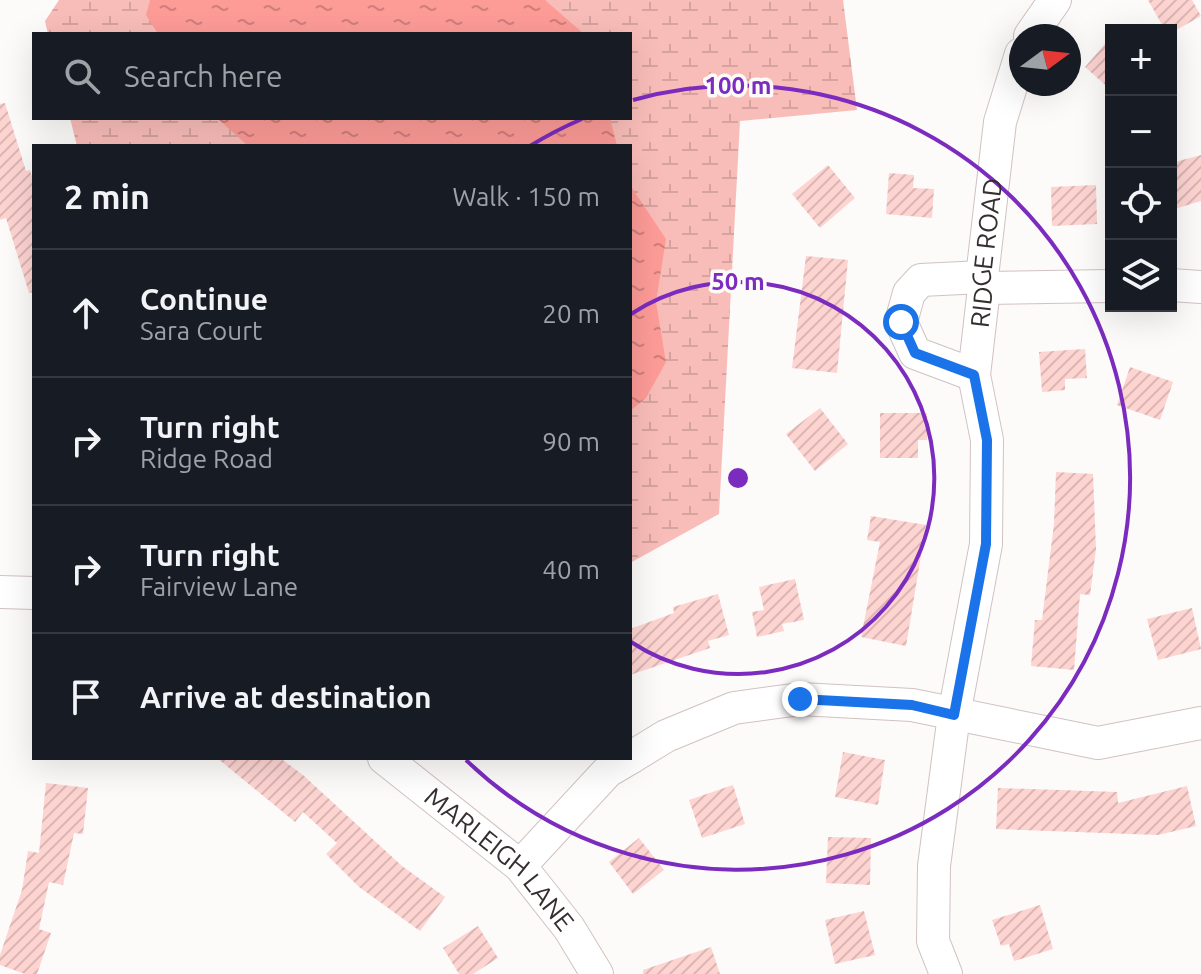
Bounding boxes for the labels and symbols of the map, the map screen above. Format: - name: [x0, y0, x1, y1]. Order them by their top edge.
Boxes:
- north arrow: [1009, 24, 1081, 96]
- text: 100 m: [705, 72, 771, 99]
- street label: RIDGE ROAD: [965, 177, 1007, 329]
- text: 50 m: [711, 268, 765, 295]
- route start: [883, 304, 919, 340]
- centre of rings: [724, 464, 752, 492]
- route end: [782, 681, 818, 717]
- street label: MARLEIGH LANE: [419, 781, 580, 936]

